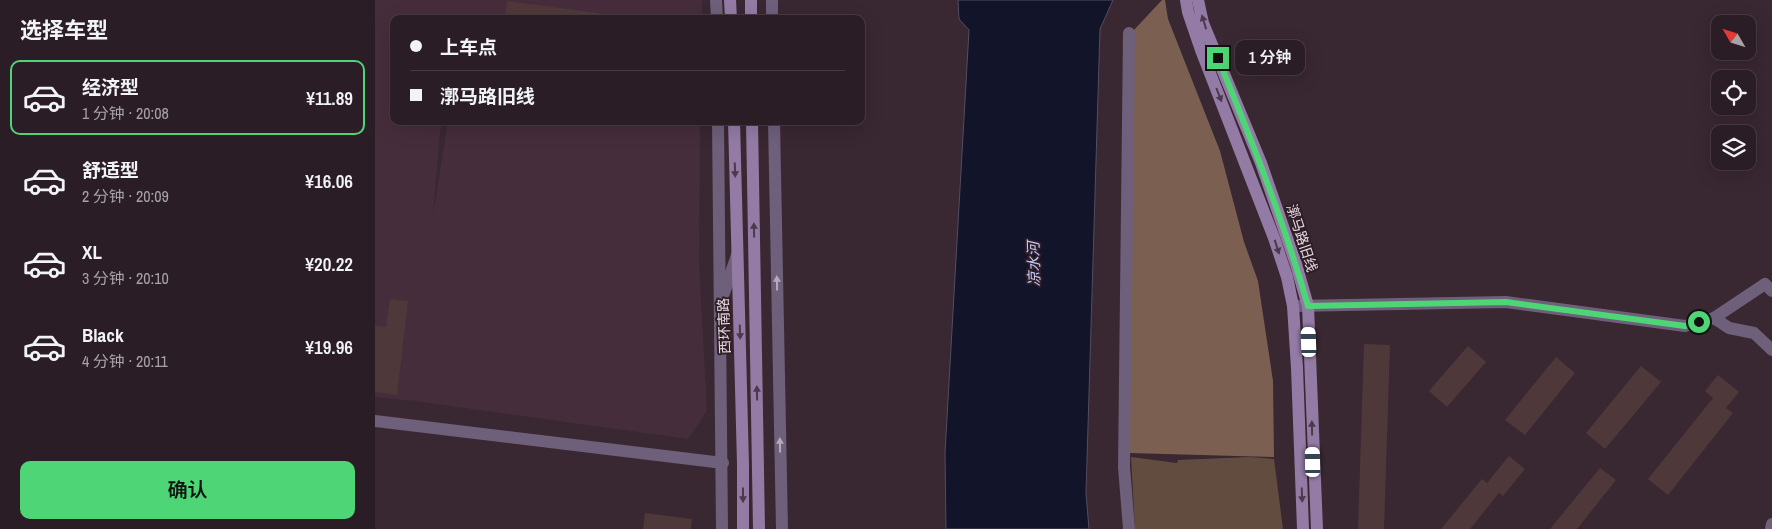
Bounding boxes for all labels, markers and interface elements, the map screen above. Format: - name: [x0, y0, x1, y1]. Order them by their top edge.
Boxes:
- one-way arrow: [1199, 14, 1207, 29]
- text: 选择车型: [20, 15, 108, 45]
- north arrow: [1711, 15, 1756, 60]
- map controls: [1711, 15, 1756, 170]
- text: 上车点: [440, 34, 497, 60]
- callout: 1 分钟: [1235, 40, 1305, 76]
- text: 1 分钟: [1249, 46, 1291, 68]
- route end: [1207, 47, 1229, 69]
- button: locate: [1711, 70, 1756, 115]
- text: 经济型: [82, 74, 139, 100]
- icon: car: [22, 75, 67, 120]
- text: 漷马路旧线: [440, 83, 535, 109]
- text: ¥11.89: [306, 85, 353, 111]
- one-way arrow: [1216, 88, 1223, 103]
- text: 1 分钟 · 20:08: [82, 102, 169, 124]
- button: layers: [1711, 125, 1756, 170]
- text: 舒适型: [82, 157, 139, 183]
- icon: car: [22, 158, 67, 203]
- one-way arrow: [731, 162, 739, 178]
- text: ¥16.06: [305, 168, 353, 194]
- text: 2 分钟 · 20:09: [82, 185, 169, 207]
- street label: 漷马路旧线: [1283, 202, 1321, 274]
- one-way arrow: [750, 222, 758, 238]
- water label: 凉水河: [1023, 238, 1044, 287]
- text: XL: [82, 239, 102, 265]
- one-way arrow: [1274, 240, 1281, 255]
- icon: car: [22, 241, 67, 286]
- text: ¥20.22: [305, 251, 353, 277]
- text: 3 分钟 · 20:10: [82, 267, 169, 289]
- one-way arrow: [773, 275, 781, 291]
- street label: 西环南路: [714, 298, 734, 354]
- route start: [1688, 311, 1710, 333]
- text: Black: [82, 322, 124, 348]
- icon: car: [22, 324, 67, 369]
- one-way arrow: [736, 325, 744, 341]
- car: [1300, 327, 1317, 357]
- text: ¥19.96: [305, 334, 353, 360]
- text: 4 分钟 · 20:11: [82, 350, 168, 372]
- one-way arrow: [752, 385, 760, 401]
- one-way arrow: [1308, 420, 1316, 436]
- one-way arrow: [776, 437, 784, 453]
- car: [1305, 447, 1320, 477]
- button: 确认: [20, 461, 355, 519]
- one-way arrow: [739, 487, 747, 503]
- one-way arrow: [1298, 487, 1306, 503]

